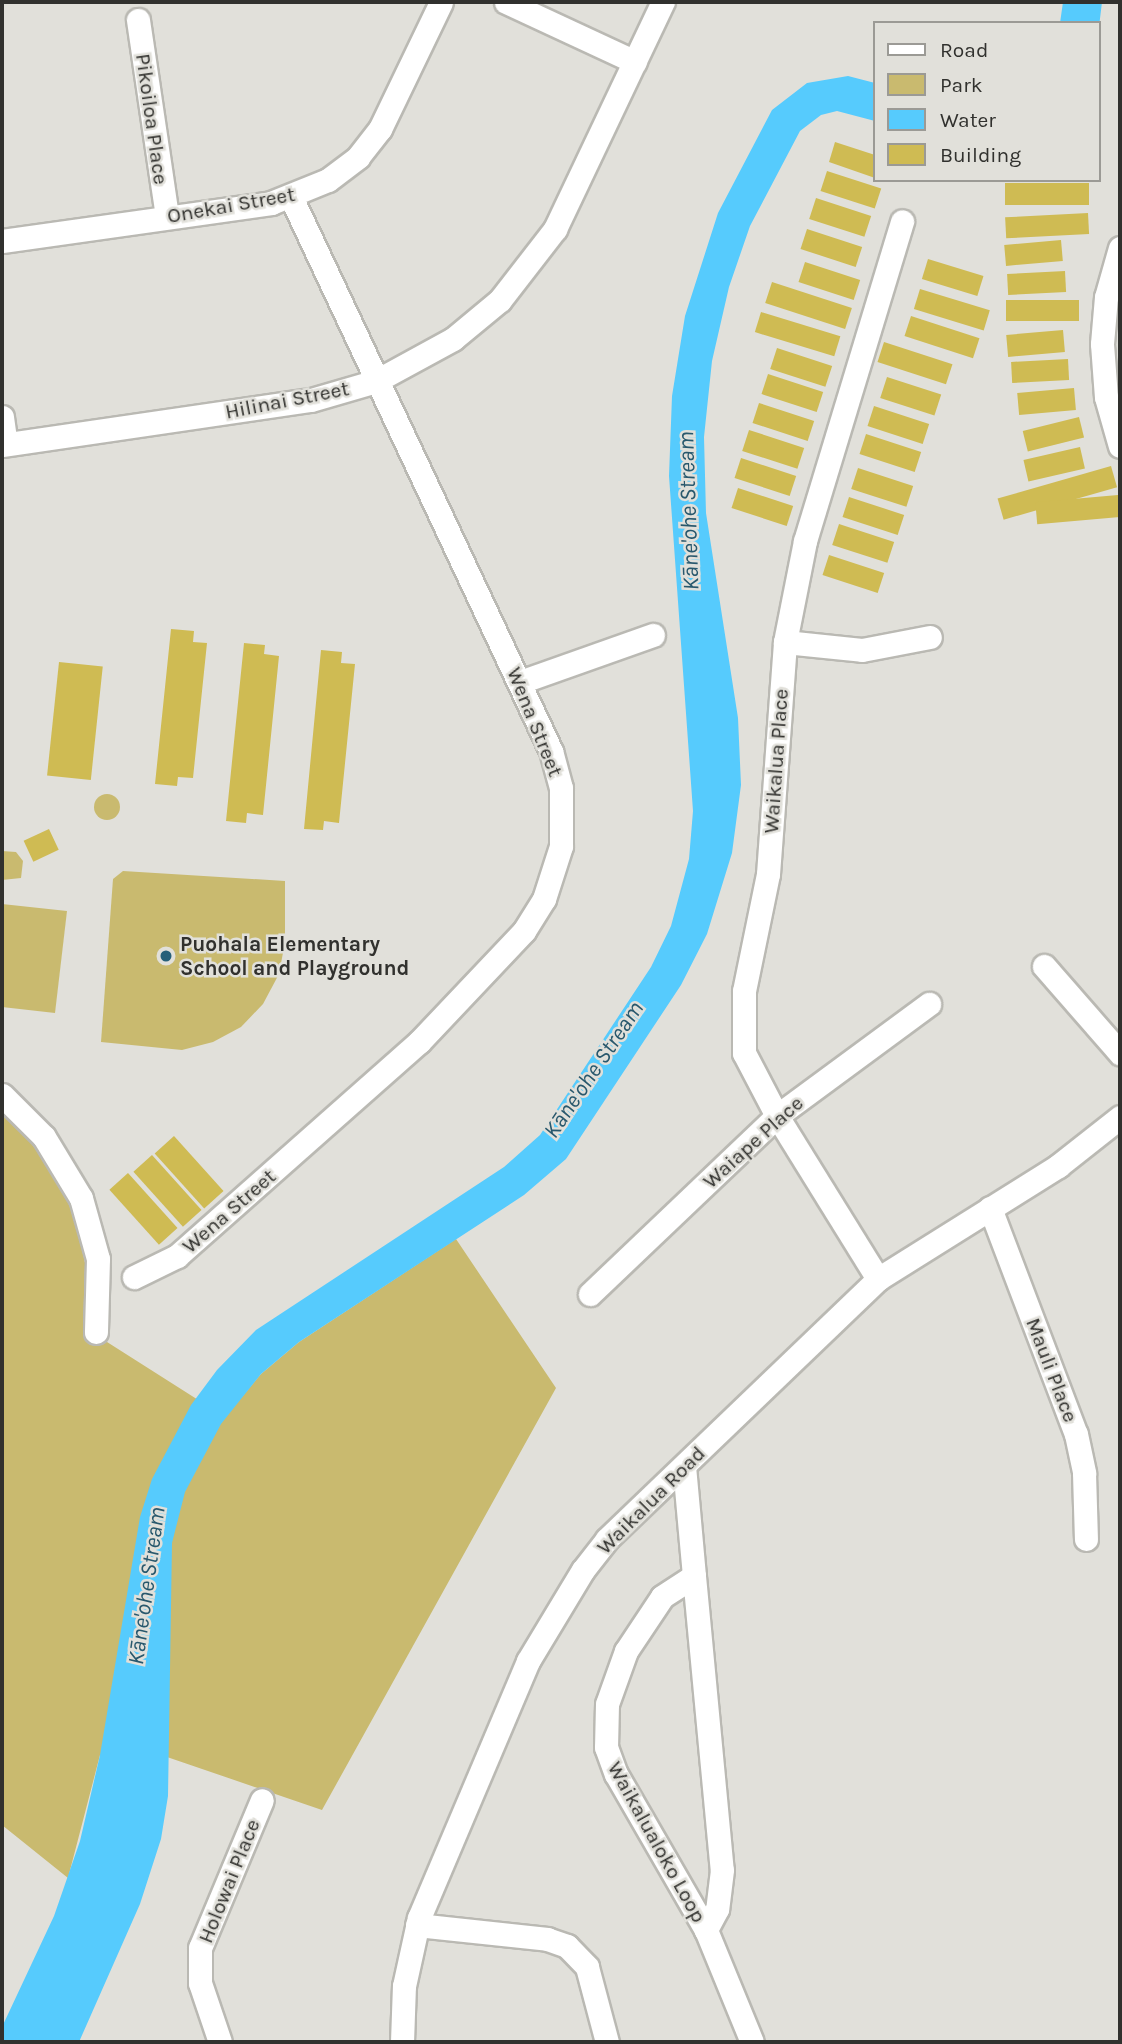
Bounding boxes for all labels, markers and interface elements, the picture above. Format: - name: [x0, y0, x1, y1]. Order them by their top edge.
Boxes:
- legend: [874, 21, 1101, 182]
- text: Road: [940, 38, 988, 62]
- street label: Pikoiloa Place: [130, 52, 174, 186]
- text: Park: [940, 73, 983, 97]
- text: Water: [940, 108, 996, 132]
- text: Building: [940, 143, 1021, 167]
- street label: Onekai Street: [165, 181, 297, 229]
- street label: Hilinai Street: [223, 376, 351, 424]
- water label: Kāne'ohe Stream: [672, 431, 706, 591]
- street label: Wena Street: [502, 664, 568, 780]
- street label: Waikalua Place: [758, 688, 794, 834]
- place label: Puohala Elementary School and Playground: [180, 931, 409, 981]
- marker: Puohala Elementary School and Playground: [158, 948, 174, 964]
- water label: Kāne'ohe Stream: [538, 996, 650, 1144]
- street label: Waiape Place: [698, 1090, 808, 1194]
- street label: Wena Street: [177, 1164, 281, 1258]
- street label: Mauli Place: [1021, 1314, 1083, 1426]
- street label: Waikalua Road: [592, 1441, 710, 1559]
- water label: Kāne'ohe Stream: [122, 1505, 172, 1667]
- street label: Waikalualoko Loop: [602, 1757, 712, 1927]
- street label: Holowai Place: [193, 1815, 265, 1947]

